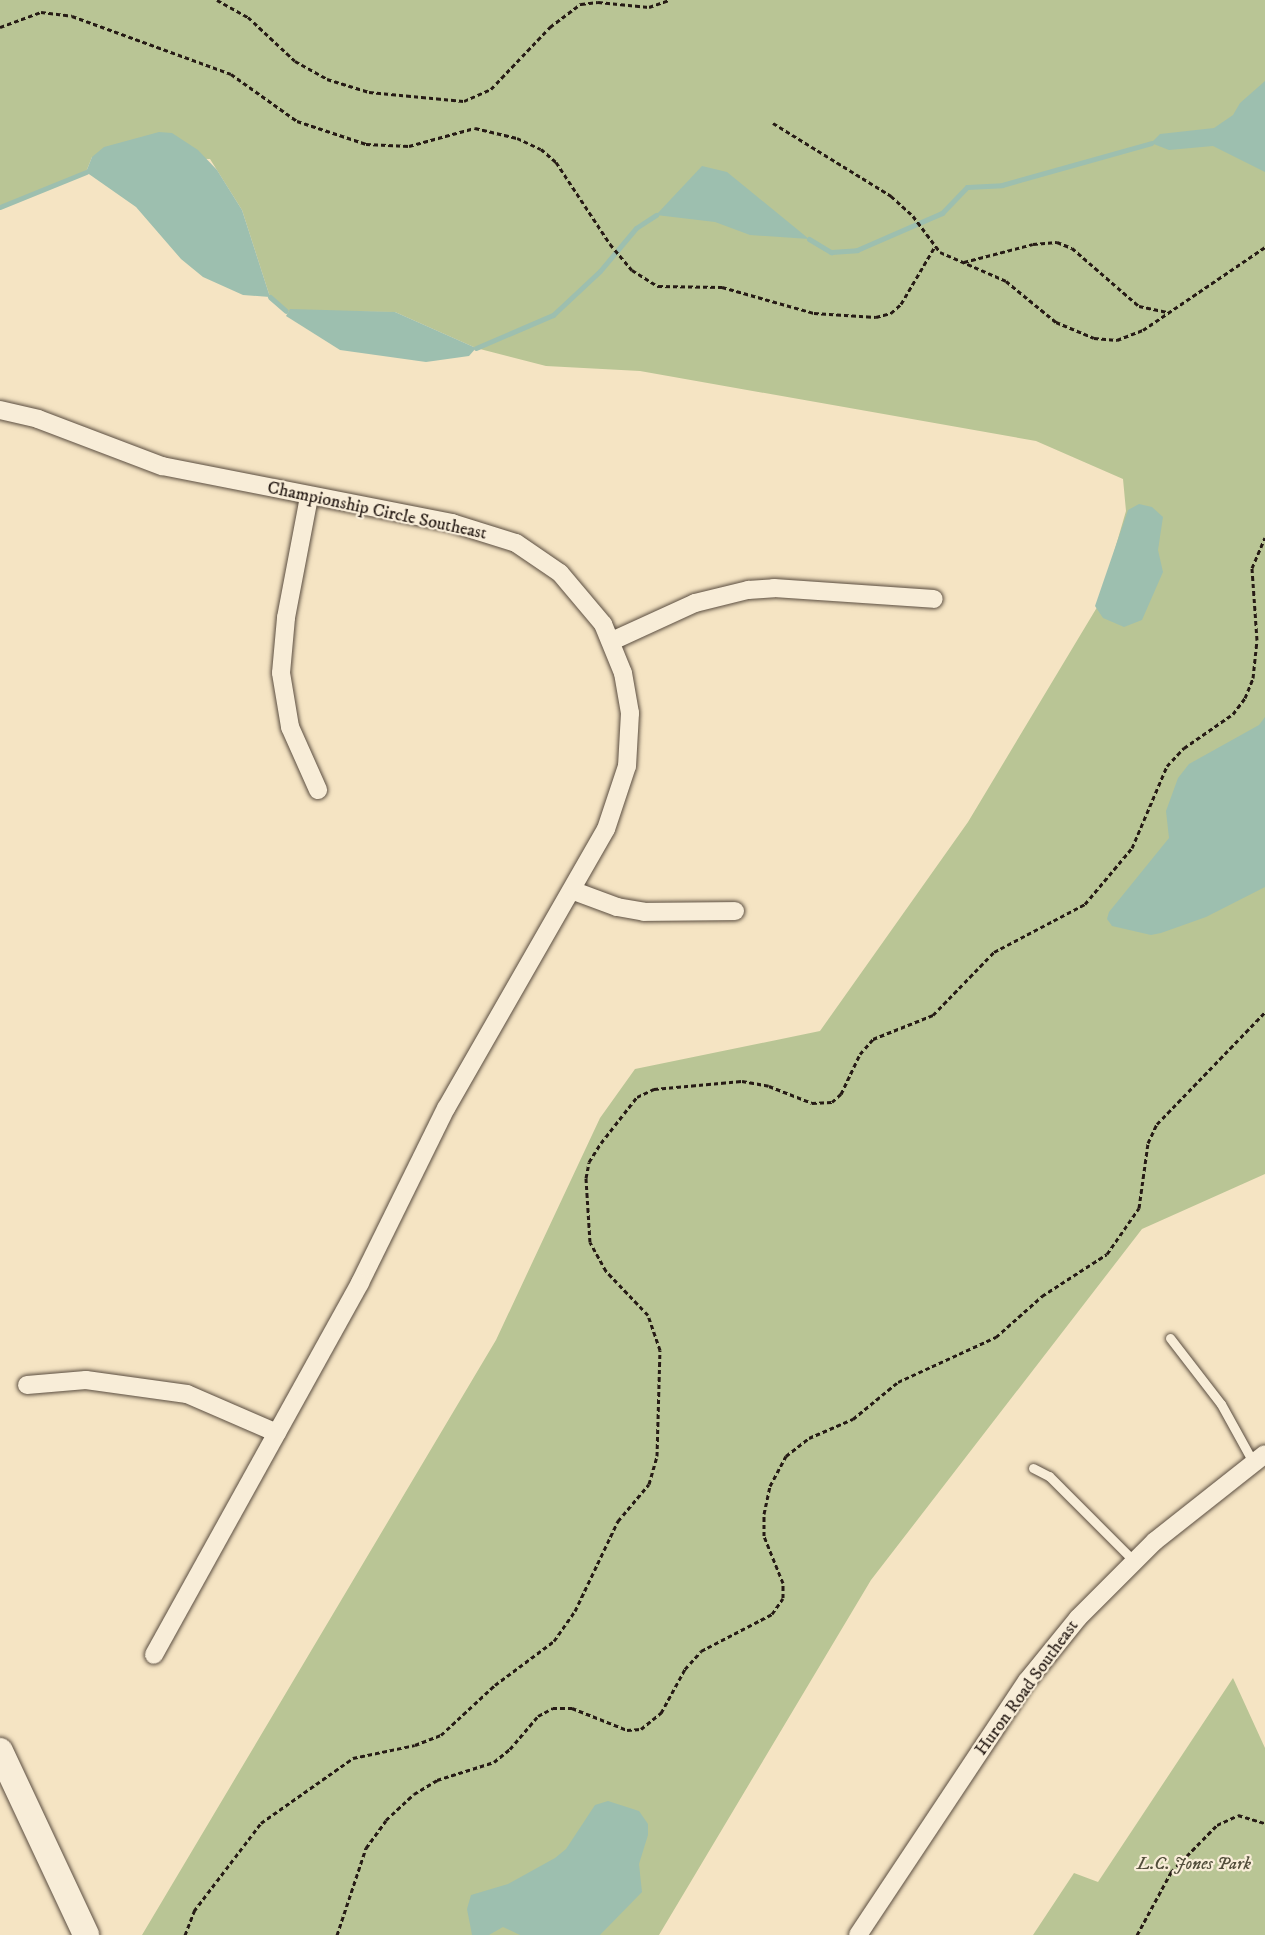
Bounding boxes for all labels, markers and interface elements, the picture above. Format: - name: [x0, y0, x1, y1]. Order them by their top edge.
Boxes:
- street label: Championship Circle Southeast: [265, 477, 489, 545]
- street label: Huron Road Southeast: [971, 1616, 1083, 1760]
- park label: L.C. Jones Park: [1137, 1853, 1251, 1875]

